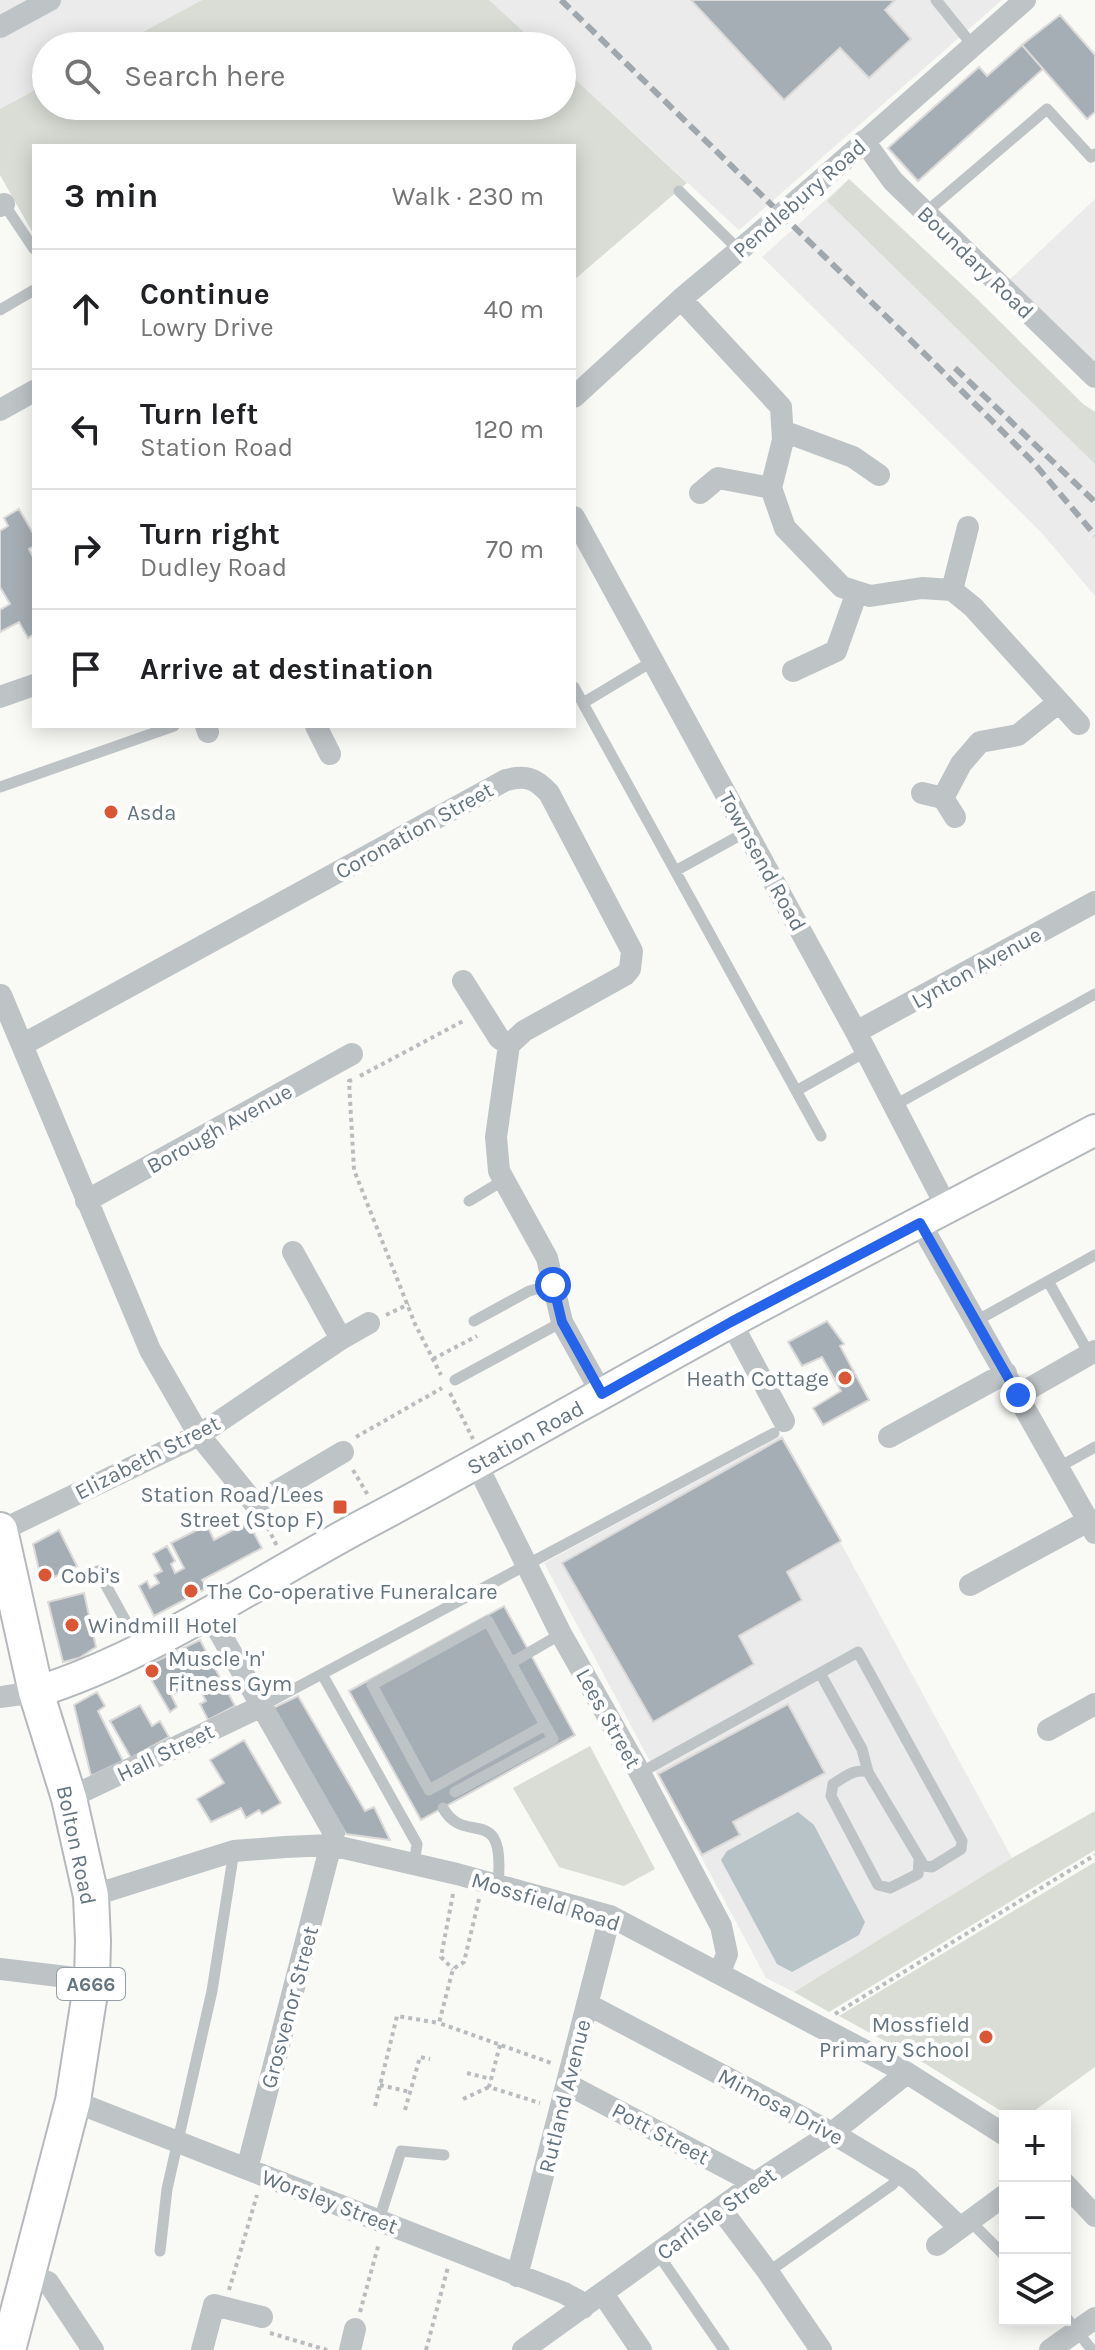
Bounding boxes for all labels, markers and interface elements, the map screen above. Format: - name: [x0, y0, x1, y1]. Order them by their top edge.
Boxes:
- search box: [32, 32, 576, 120]
- icon: search: [60, 54, 104, 98]
- text: Search here: [124, 58, 285, 94]
- street label: Pendlebury Road: [728, 134, 871, 264]
- text: 3 min: [64, 176, 158, 216]
- text: Walk · 230 m: [392, 181, 544, 212]
- street label: Boundary Road: [912, 201, 1039, 325]
- text: Continue: [140, 276, 270, 312]
- icon: ahead: [64, 287, 108, 331]
- text: 40 m: [484, 294, 544, 325]
- text: Lowry Drive: [140, 312, 274, 343]
- text: Turn left: [140, 396, 258, 432]
- icon: left: [64, 407, 108, 451]
- text: 120 m: [474, 414, 544, 445]
- text: Station Road: [140, 432, 293, 463]
- text: Turn right: [140, 516, 280, 552]
- icon: right: [64, 527, 108, 571]
- text: 70 m: [486, 534, 544, 565]
- text: Dudley Road: [140, 552, 287, 583]
- icon: arrive: [64, 647, 108, 691]
- text: Arrive at destination: [140, 651, 434, 687]
- street label: Coronation Street: [331, 777, 498, 885]
- street label: Townsend Road: [713, 787, 811, 936]
- place label: Asda: [127, 800, 176, 826]
- marker: Asda: [102, 803, 120, 821]
- street label: Lynton Avenue: [907, 922, 1046, 1014]
- street label: Borough Avenue: [142, 1078, 297, 1180]
- route start: [535, 1267, 571, 1303]
- place label: Heath Cottage: [686, 1366, 829, 1392]
- marker: Heath Cottage: [836, 1369, 854, 1387]
- route end: [1000, 1377, 1036, 1413]
- street label: Station Road: [462, 1395, 589, 1481]
- street label: Elizabeth Street: [71, 1410, 224, 1506]
- place label: Station Road/Lees Street (Stop F): [140, 1482, 324, 1533]
- marker: Station Road/Lees Street (Stop F): [331, 1498, 349, 1516]
- place label: Cobi's: [61, 1563, 121, 1589]
- marker: Cobi's: [36, 1566, 54, 1584]
- place label: The Co-operative Funeralcare: [207, 1579, 497, 1605]
- marker: The Co-operative Funeralcare: [182, 1582, 200, 1600]
- place label: Windmill Hotel: [88, 1613, 238, 1639]
- marker: Windmill Hotel: [63, 1616, 81, 1634]
- place label: Muscle 'n' Fitness Gym: [168, 1646, 292, 1697]
- marker: Muscle 'n' Fitness Gym: [143, 1662, 161, 1680]
- street label: Lees Street: [570, 1664, 646, 1773]
- street label: Hall Street: [113, 1718, 218, 1788]
- street label: Bolton Road: [51, 1783, 101, 1907]
- street label: Mossfield Road: [468, 1867, 623, 1937]
- street label: Grosvenor Street: [256, 1923, 324, 2091]
- road number: A666: [57, 1968, 125, 2000]
- place label: Mossfield Primary School: [819, 2012, 970, 2063]
- street label: Rutland Avenue: [533, 2017, 597, 2176]
- marker: Mossfield Primary School: [977, 2028, 995, 2046]
- street label: Mimosa Drive: [713, 2063, 848, 2151]
- street label: Pott Street: [607, 2097, 714, 2170]
- map controls: [999, 2110, 1071, 2326]
- button: +: [999, 2110, 1071, 2182]
- street label: Carlisle Street: [652, 2162, 781, 2266]
- street label: Worsley Street: [258, 2164, 401, 2240]
- button: −: [999, 2182, 1071, 2254]
- button: layers: [999, 2254, 1071, 2326]

